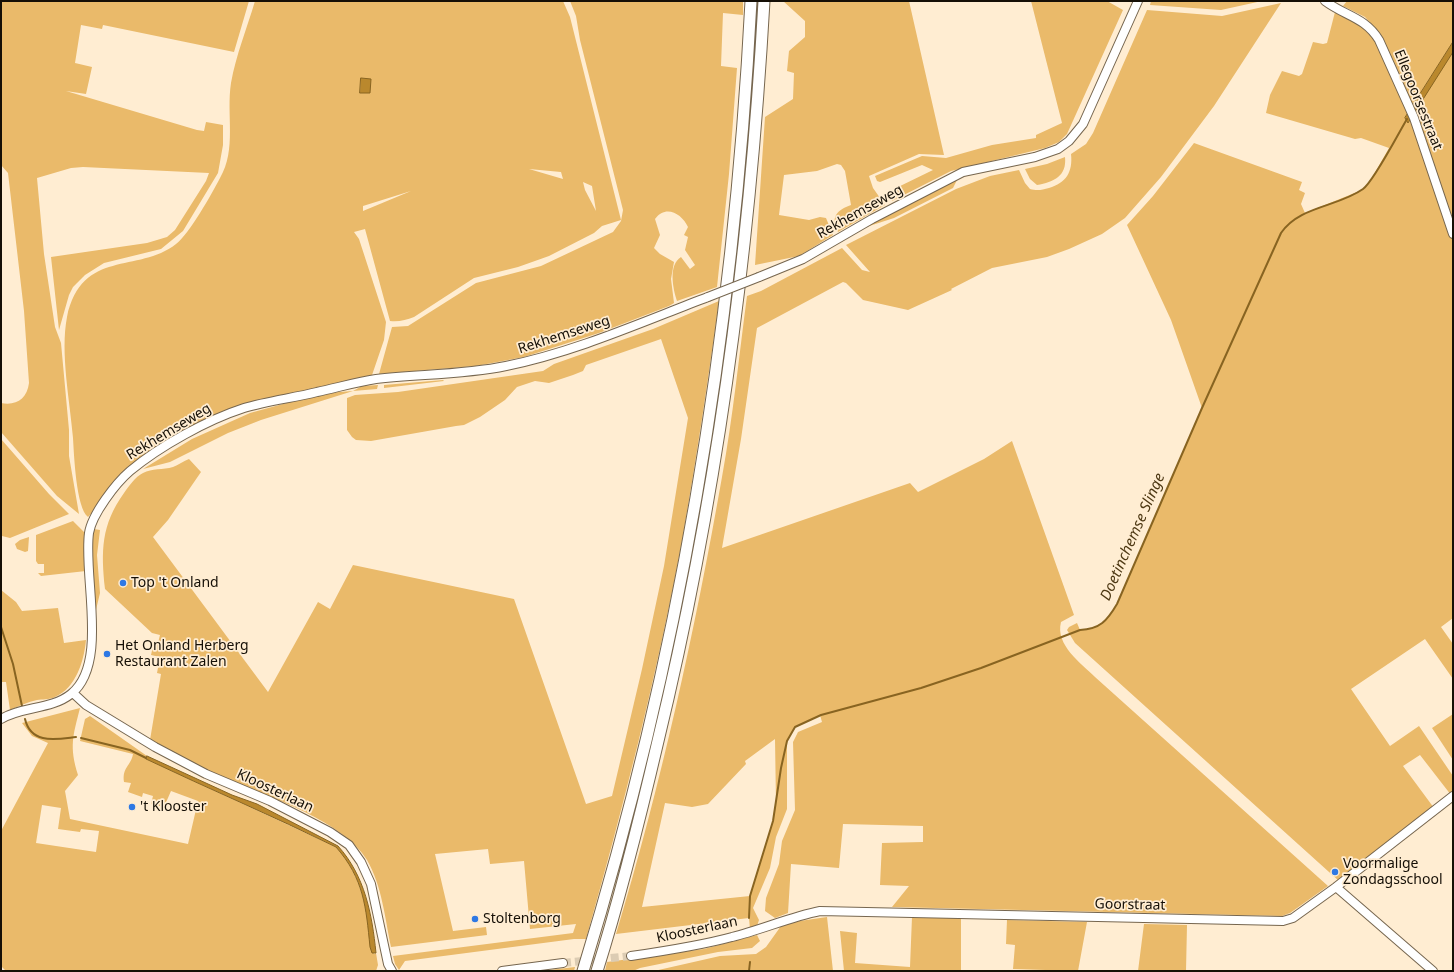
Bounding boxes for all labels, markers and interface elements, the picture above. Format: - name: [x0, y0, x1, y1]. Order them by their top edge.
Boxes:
- street label: Ellegoorsestraat: [1390, 47, 1446, 153]
- street label: Rekhemseweg: [814, 181, 906, 243]
- street label: Rekhemseweg: [516, 312, 612, 358]
- street label: Rekhemseweg: [124, 400, 214, 464]
- water label: Doetinchemse Slinge: [1097, 470, 1169, 604]
- place label: Top 't Onland: [131, 575, 219, 591]
- marker: Top 't Onland: [118, 578, 128, 588]
- place label: Het Onland Herberg Restaurant Zalen: [115, 638, 249, 670]
- marker: Het Onland Herberg Restaurant Zalen: [102, 649, 112, 659]
- street label: Kloosterlaan: [234, 766, 316, 816]
- place label: 't Klooster: [140, 799, 206, 815]
- marker: 't Klooster: [127, 802, 137, 812]
- place label: Voormalige Zondagsschool: [1343, 856, 1443, 888]
- marker: Voormalige Zondagsschool: [1330, 867, 1340, 877]
- street label: Goorstraat: [1094, 896, 1166, 914]
- place label: Stoltenborg: [483, 911, 561, 927]
- street label: Kloosterlaan: [655, 913, 739, 947]
- marker: Stoltenborg: [470, 914, 480, 924]

